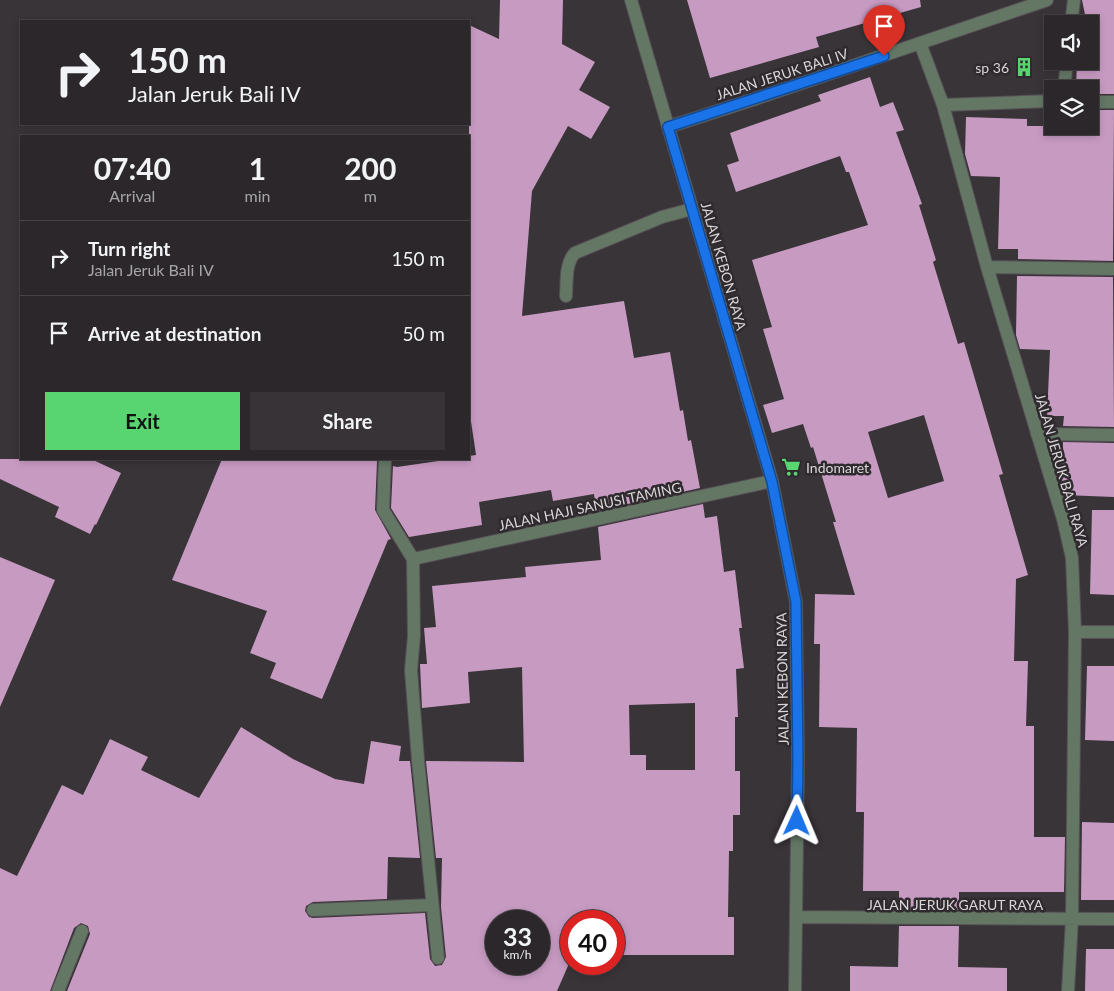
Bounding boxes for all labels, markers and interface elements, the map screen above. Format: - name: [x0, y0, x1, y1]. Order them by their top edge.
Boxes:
- pin: [863, 5, 905, 56]
- icon: arrive: [870, 12, 898, 40]
- map controls: [1044, 15, 1099, 135]
- button: sound: [1044, 15, 1099, 70]
- text: 150 m: [128, 38, 227, 80]
- icon: right: [45, 40, 110, 105]
- street label: JALAN JERUK BALI IV: [714, 44, 851, 103]
- building icon: sp 36: [1013, 56, 1035, 78]
- place label: sp 36: [975, 59, 1009, 76]
- text: Jalan Jeruk Bali IV: [128, 80, 301, 107]
- button: layers: [1044, 80, 1099, 135]
- text: 07:40: [94, 150, 171, 186]
- text: 1: [249, 150, 266, 186]
- text: 200: [344, 150, 396, 186]
- text: Arrival: [109, 186, 155, 205]
- text: min: [245, 186, 271, 205]
- text: m: [364, 186, 377, 205]
- street label: JALAN KEBON RAYA: [698, 200, 751, 333]
- text: Turn right: [88, 237, 170, 260]
- icon: right: [45, 244, 73, 272]
- text: 150 m: [391, 247, 445, 270]
- text: Jalan Jeruk Bali IV: [88, 260, 214, 279]
- icon: arrive: [45, 319, 73, 347]
- text: Arrive at destination: [88, 322, 261, 345]
- text: 50 m: [402, 322, 445, 345]
- street label: JALAN JERUK BALI RAYA: [1032, 391, 1092, 549]
- button: Exit: [45, 392, 240, 450]
- button: Share: [250, 392, 445, 450]
- supermarket icon: Indomaret: [780, 456, 802, 478]
- place label: Indomaret: [806, 459, 869, 476]
- street label: JALAN HAJI SANUSI TAMING: [497, 478, 683, 534]
- street label: JALAN KEBON RAYA: [772, 612, 792, 745]
- position arrow: [770, 794, 822, 846]
- street label: JALAN JERUK GARUT RAYA: [867, 896, 1044, 913]
- speed limit sign: 40: [560, 910, 625, 975]
- text: 33: [503, 921, 532, 951]
- text: km/h: [503, 947, 532, 962]

